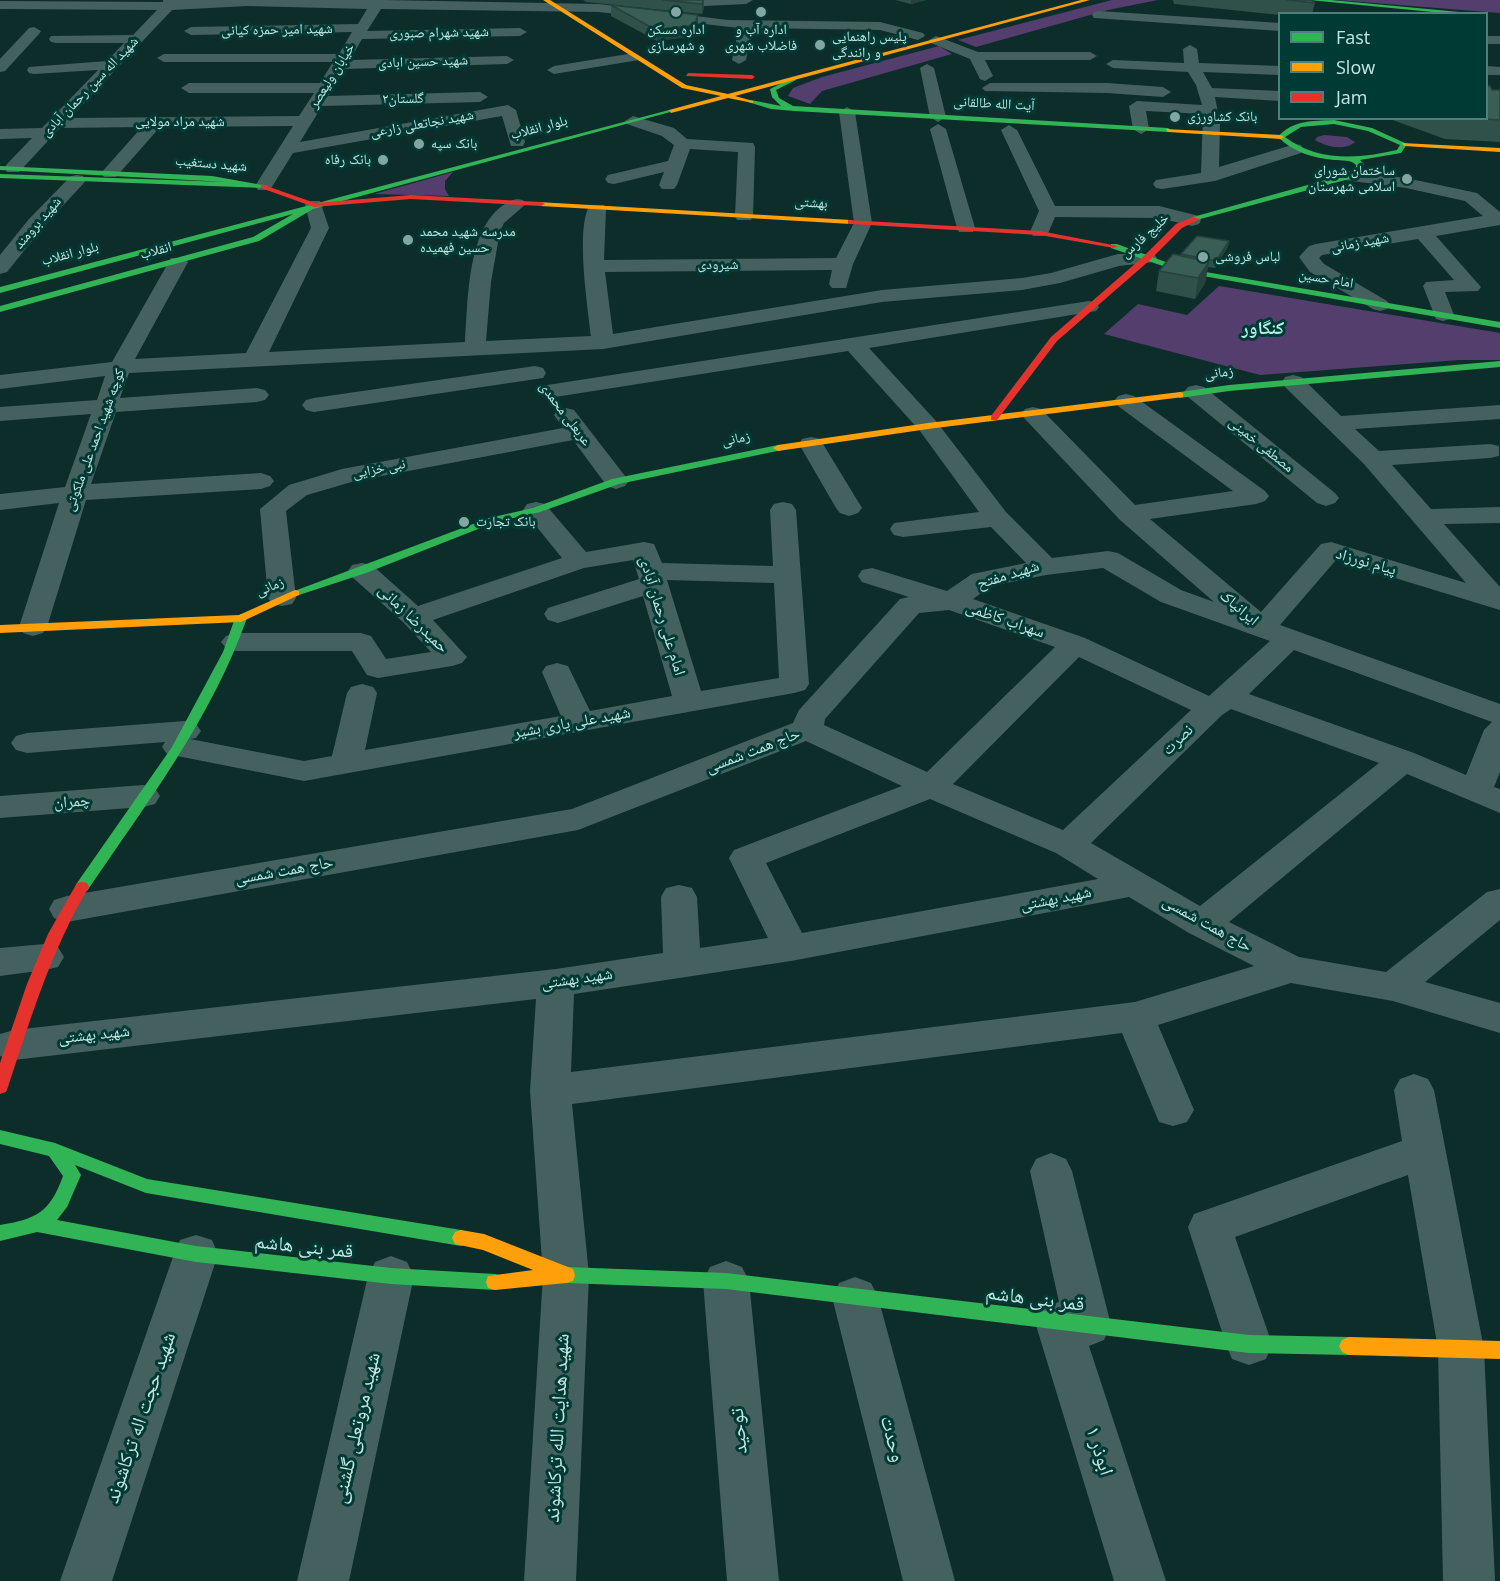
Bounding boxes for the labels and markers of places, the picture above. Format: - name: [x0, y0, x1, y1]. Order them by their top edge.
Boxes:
- marker: اداره مسکن و شهرسازی: [669, 5, 683, 19]
- marker: اداره آب و فاضلاب شهری: [754, 5, 768, 19]
- place label: اداره مسکن و شهرسازی: [647, 22, 705, 54]
- place label: اداره آب و فاضلاب شهری: [725, 22, 797, 54]
- place label: پلیس راهنمایی و رانندگی: [832, 29, 907, 62]
- marker: پلیس راهنمایی و رانندگی: [813, 38, 827, 52]
- place label: بانک کشاورزی: [1187, 109, 1257, 125]
- marker: بانک کشاورزی: [1168, 110, 1182, 124]
- place label: بانک سپه: [431, 136, 477, 152]
- marker: بانک سپه: [412, 137, 426, 151]
- place label: بانک رفاه: [325, 152, 371, 168]
- marker: بانک رفاه: [376, 153, 390, 167]
- place label: ساختمان شورای اسلامی شهرستان: [1308, 163, 1395, 196]
- marker: ساختمان شورای اسلامی شهرستان: [1400, 172, 1414, 186]
- place label: مدرسه شهید محمد حسین فهمیده: [420, 224, 516, 256]
- marker: مدرسه شهید محمد حسین فهمیده: [401, 233, 415, 247]
- place label: لباس فروشی: [1215, 249, 1280, 265]
- marker: لباس فروشی: [1196, 250, 1210, 264]
- place label: بانک تجارت: [476, 514, 536, 530]
- marker: بانک تجارت: [457, 515, 471, 529]

